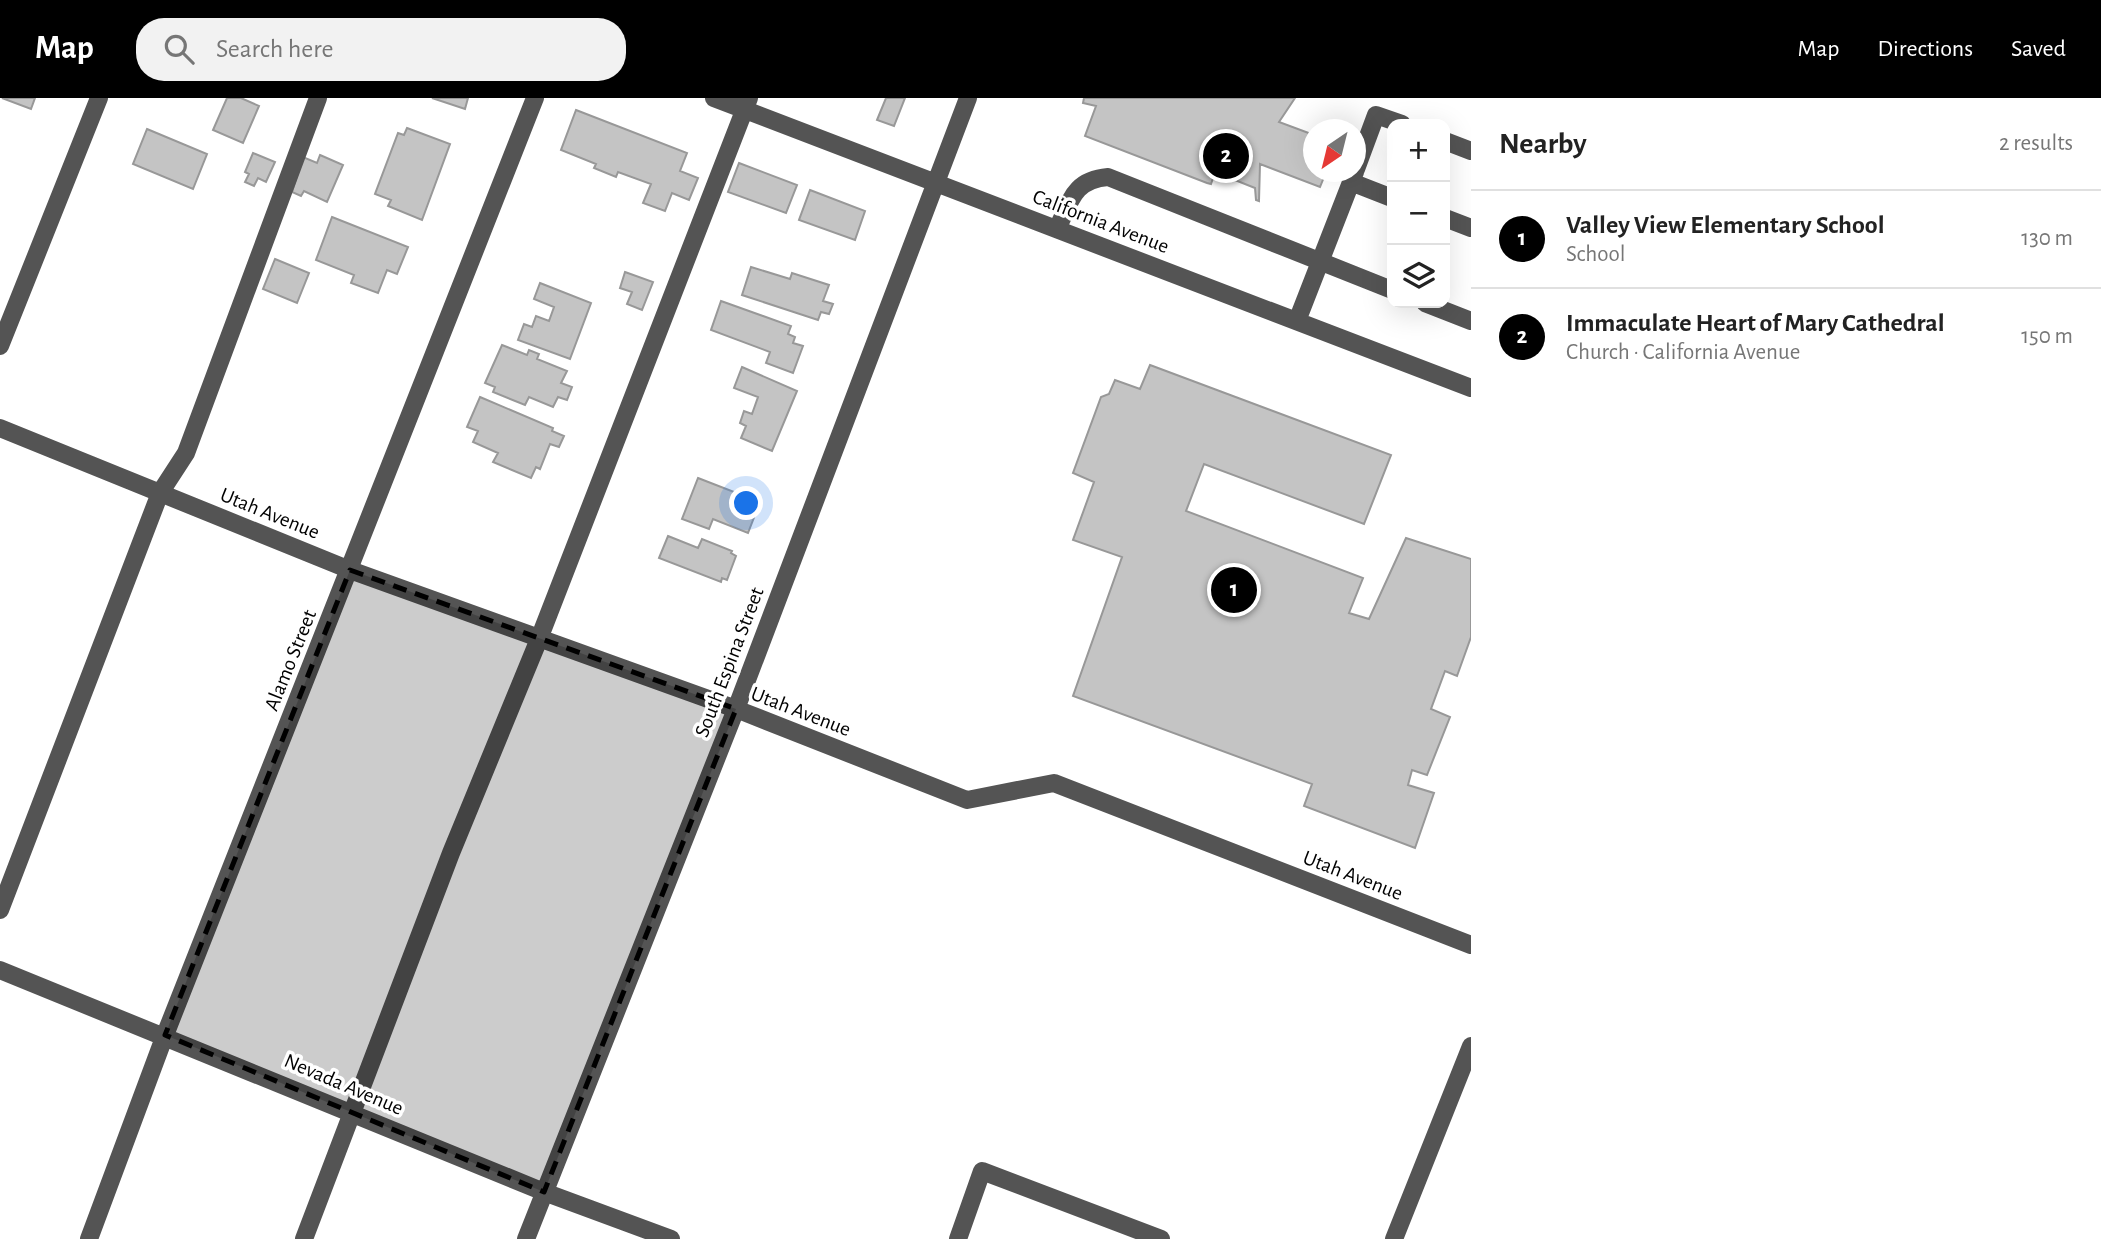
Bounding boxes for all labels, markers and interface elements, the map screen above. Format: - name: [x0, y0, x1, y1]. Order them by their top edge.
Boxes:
- search box: [136, 18, 626, 81]
- icon: search: [160, 30, 198, 68]
- text: Map: [35, 32, 94, 65]
- text: Search here: [216, 36, 334, 62]
- text: Map: [1797, 37, 1839, 61]
- text: Directions: [1877, 37, 1973, 61]
- text: Saved: [2011, 37, 2066, 61]
- north arrow: [1303, 119, 1366, 182]
- map controls: [1387, 119, 1450, 308]
- button: +: [1387, 119, 1450, 182]
- text: Nearby: [1499, 129, 1587, 159]
- pin: 2: [1203, 130, 1249, 182]
- text: 2 results: [1999, 132, 2073, 155]
- button: −: [1387, 182, 1450, 245]
- street label: California Avenue: [1030, 186, 1172, 257]
- text: Valley View Elementary School: [1566, 212, 1884, 238]
- text: 1: [1518, 227, 1526, 250]
- text: 130 m: [2021, 227, 2073, 250]
- text: School: [1566, 243, 1625, 266]
- button: layers: [1387, 245, 1450, 308]
- text: Immaculate Heart of Mary Cathedral: [1566, 310, 1945, 336]
- text: 2: [1517, 325, 1527, 348]
- text: 150 m: [2021, 325, 2073, 348]
- text: Church · California Avenue: [1566, 341, 1800, 364]
- street label: Utah Avenue: [217, 484, 322, 543]
- your location: [729, 486, 763, 520]
- pin: 1: [1211, 564, 1257, 616]
- street label: South Espina Street: [691, 584, 768, 740]
- street label: Alamo Street: [261, 606, 320, 714]
- street label: Utah Avenue: [748, 683, 854, 740]
- street label: Utah Avenue: [1300, 847, 1406, 904]
- street label: Nevada Avenue: [281, 1050, 406, 1119]

